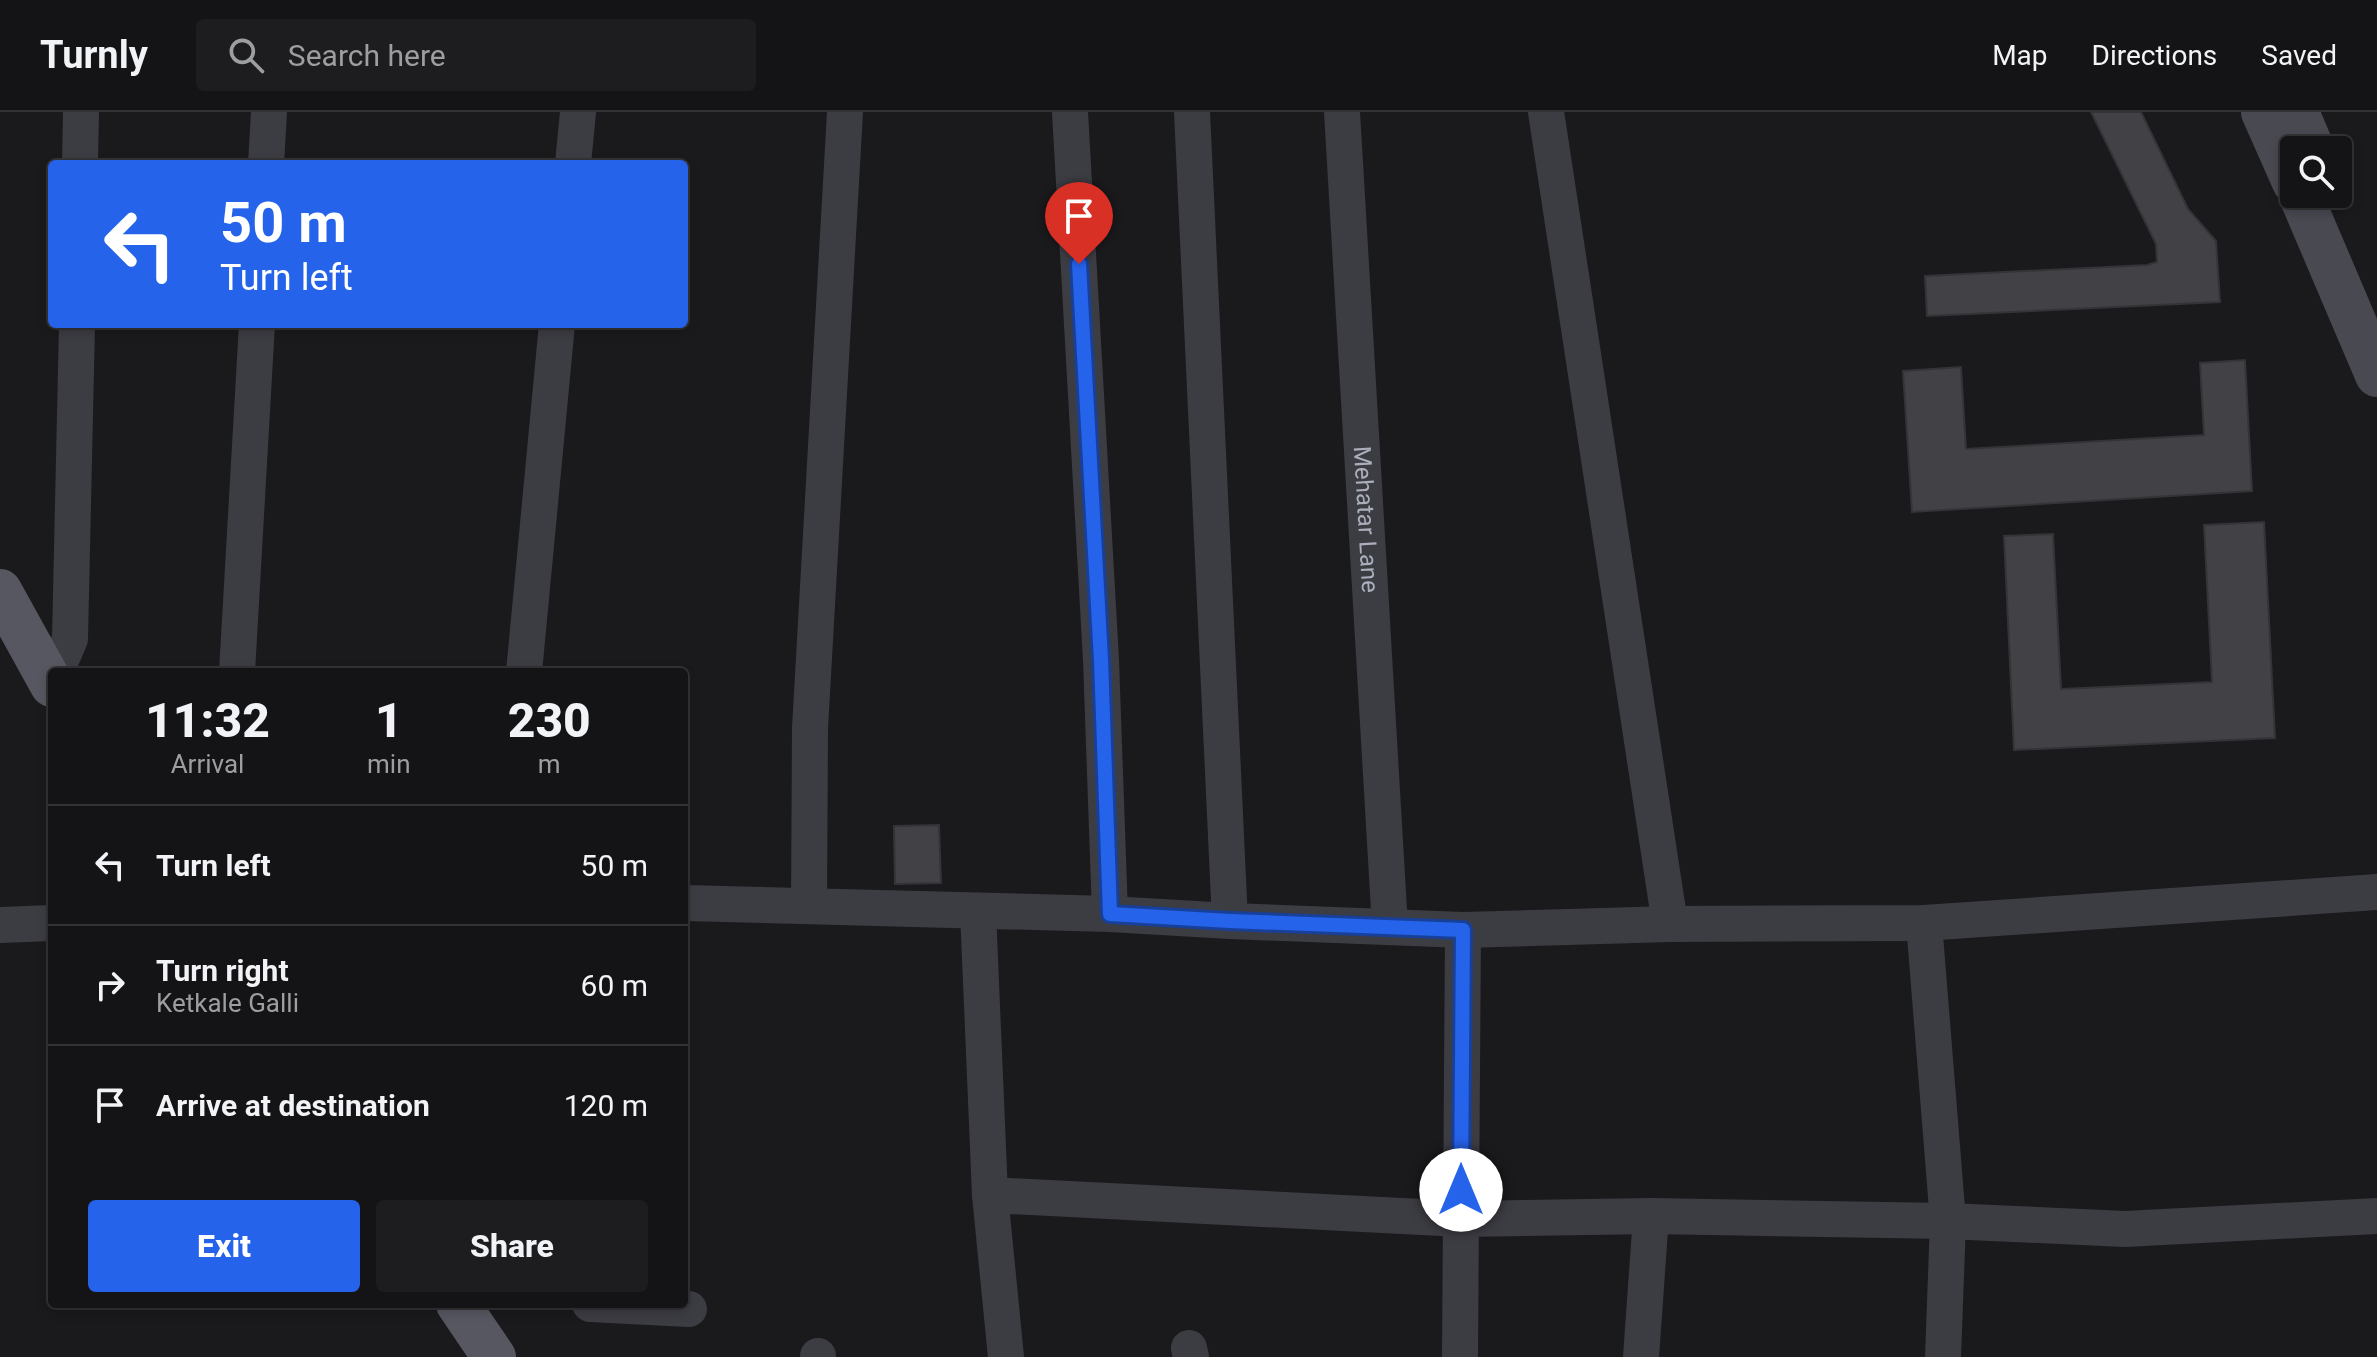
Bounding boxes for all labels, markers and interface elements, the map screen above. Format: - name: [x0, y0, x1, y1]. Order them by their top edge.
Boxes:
- search box: [196, 19, 756, 91]
- text: Turnly: [40, 33, 148, 77]
- icon: search: [224, 33, 268, 77]
- text: Search here: [288, 38, 446, 73]
- text: Map: [1992, 39, 2048, 72]
- text: Directions: [2092, 39, 2217, 72]
- text: Saved: [2261, 39, 2337, 72]
- map controls: [2280, 136, 2352, 208]
- button: search: [2280, 136, 2352, 208]
- pin: [1045, 182, 1113, 264]
- text: 50 m: [220, 190, 347, 256]
- icon: left: [88, 192, 192, 296]
- icon: arrive: [1057, 194, 1101, 238]
- text: Turn left: [220, 257, 353, 299]
- street label: Mehatar Lane: [1348, 445, 1384, 593]
- text: 11:32: [145, 692, 270, 749]
- text: 1: [375, 692, 403, 749]
- text: 230: [508, 692, 591, 749]
- text: Arrival: [171, 749, 244, 779]
- text: min: [367, 749, 411, 779]
- text: m: [538, 749, 561, 779]
- icon: left: [88, 843, 132, 887]
- text: Turn left: [156, 848, 271, 883]
- text: 50 m: [581, 848, 648, 883]
- text: Turn right: [156, 953, 289, 988]
- icon: right: [88, 963, 132, 1007]
- text: 60 m: [581, 968, 648, 1003]
- text: Ketkale Galli: [156, 988, 299, 1018]
- icon: arrive: [88, 1083, 132, 1127]
- text: Arrive at destination: [156, 1088, 430, 1123]
- text: 120 m: [564, 1088, 648, 1123]
- position arrow: [1419, 1148, 1503, 1232]
- button: Exit: [88, 1200, 360, 1292]
- button: Share: [376, 1200, 648, 1292]

